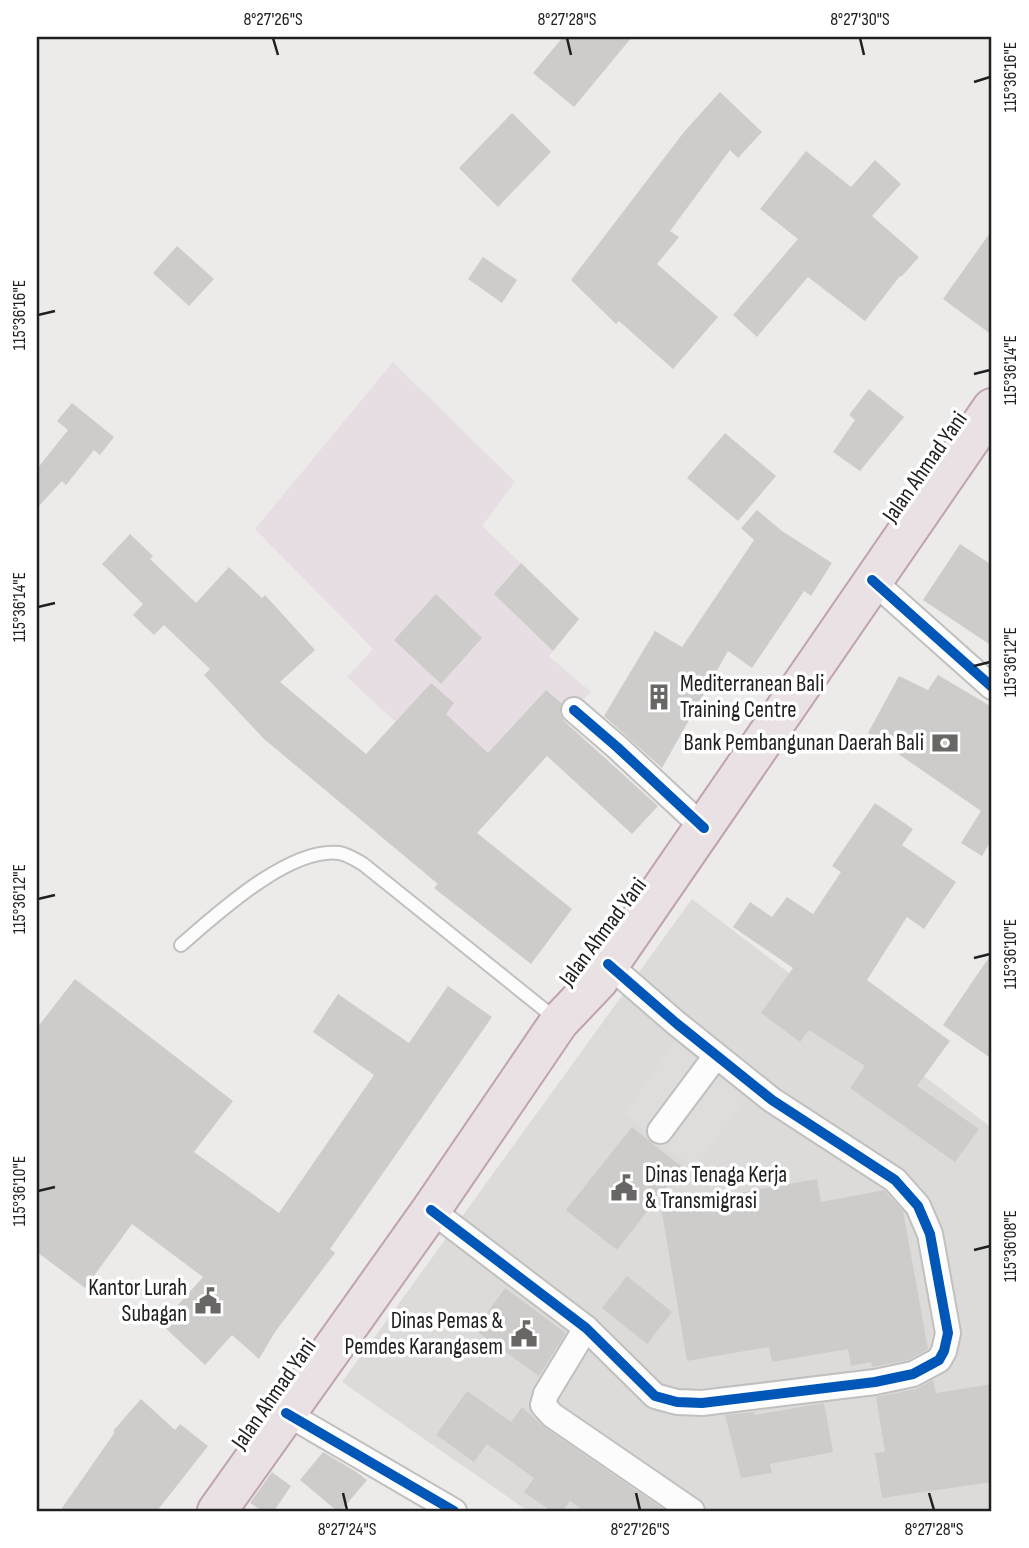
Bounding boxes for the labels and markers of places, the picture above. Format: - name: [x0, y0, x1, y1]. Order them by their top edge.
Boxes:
- place label: Mediterranean Bali Training Centre: [680, 670, 824, 724]
- building icon: Mediterranean Bali Training Centre: [644, 682, 674, 712]
- bank icon: Bank Pembangunan Daerah Bali: [930, 728, 960, 758]
- place label: Bank Pembangunan Daerah Bali: [684, 729, 924, 757]
- place label: Dinas Tenaga Kerja & Transmigrasi: [645, 1161, 787, 1215]
- public building icon: Dinas Tenaga Kerja & Transmigrasi: [609, 1173, 639, 1203]
- place label: Kantor Lurah Subagan: [88, 1274, 187, 1328]
- public building icon: Kantor Lurah Subagan: [193, 1286, 223, 1316]
- place label: Dinas Pemas & Pemdes Karangasem: [344, 1307, 503, 1361]
- public building icon: Dinas Pemas & Pemdes Karangasem: [509, 1319, 539, 1349]

